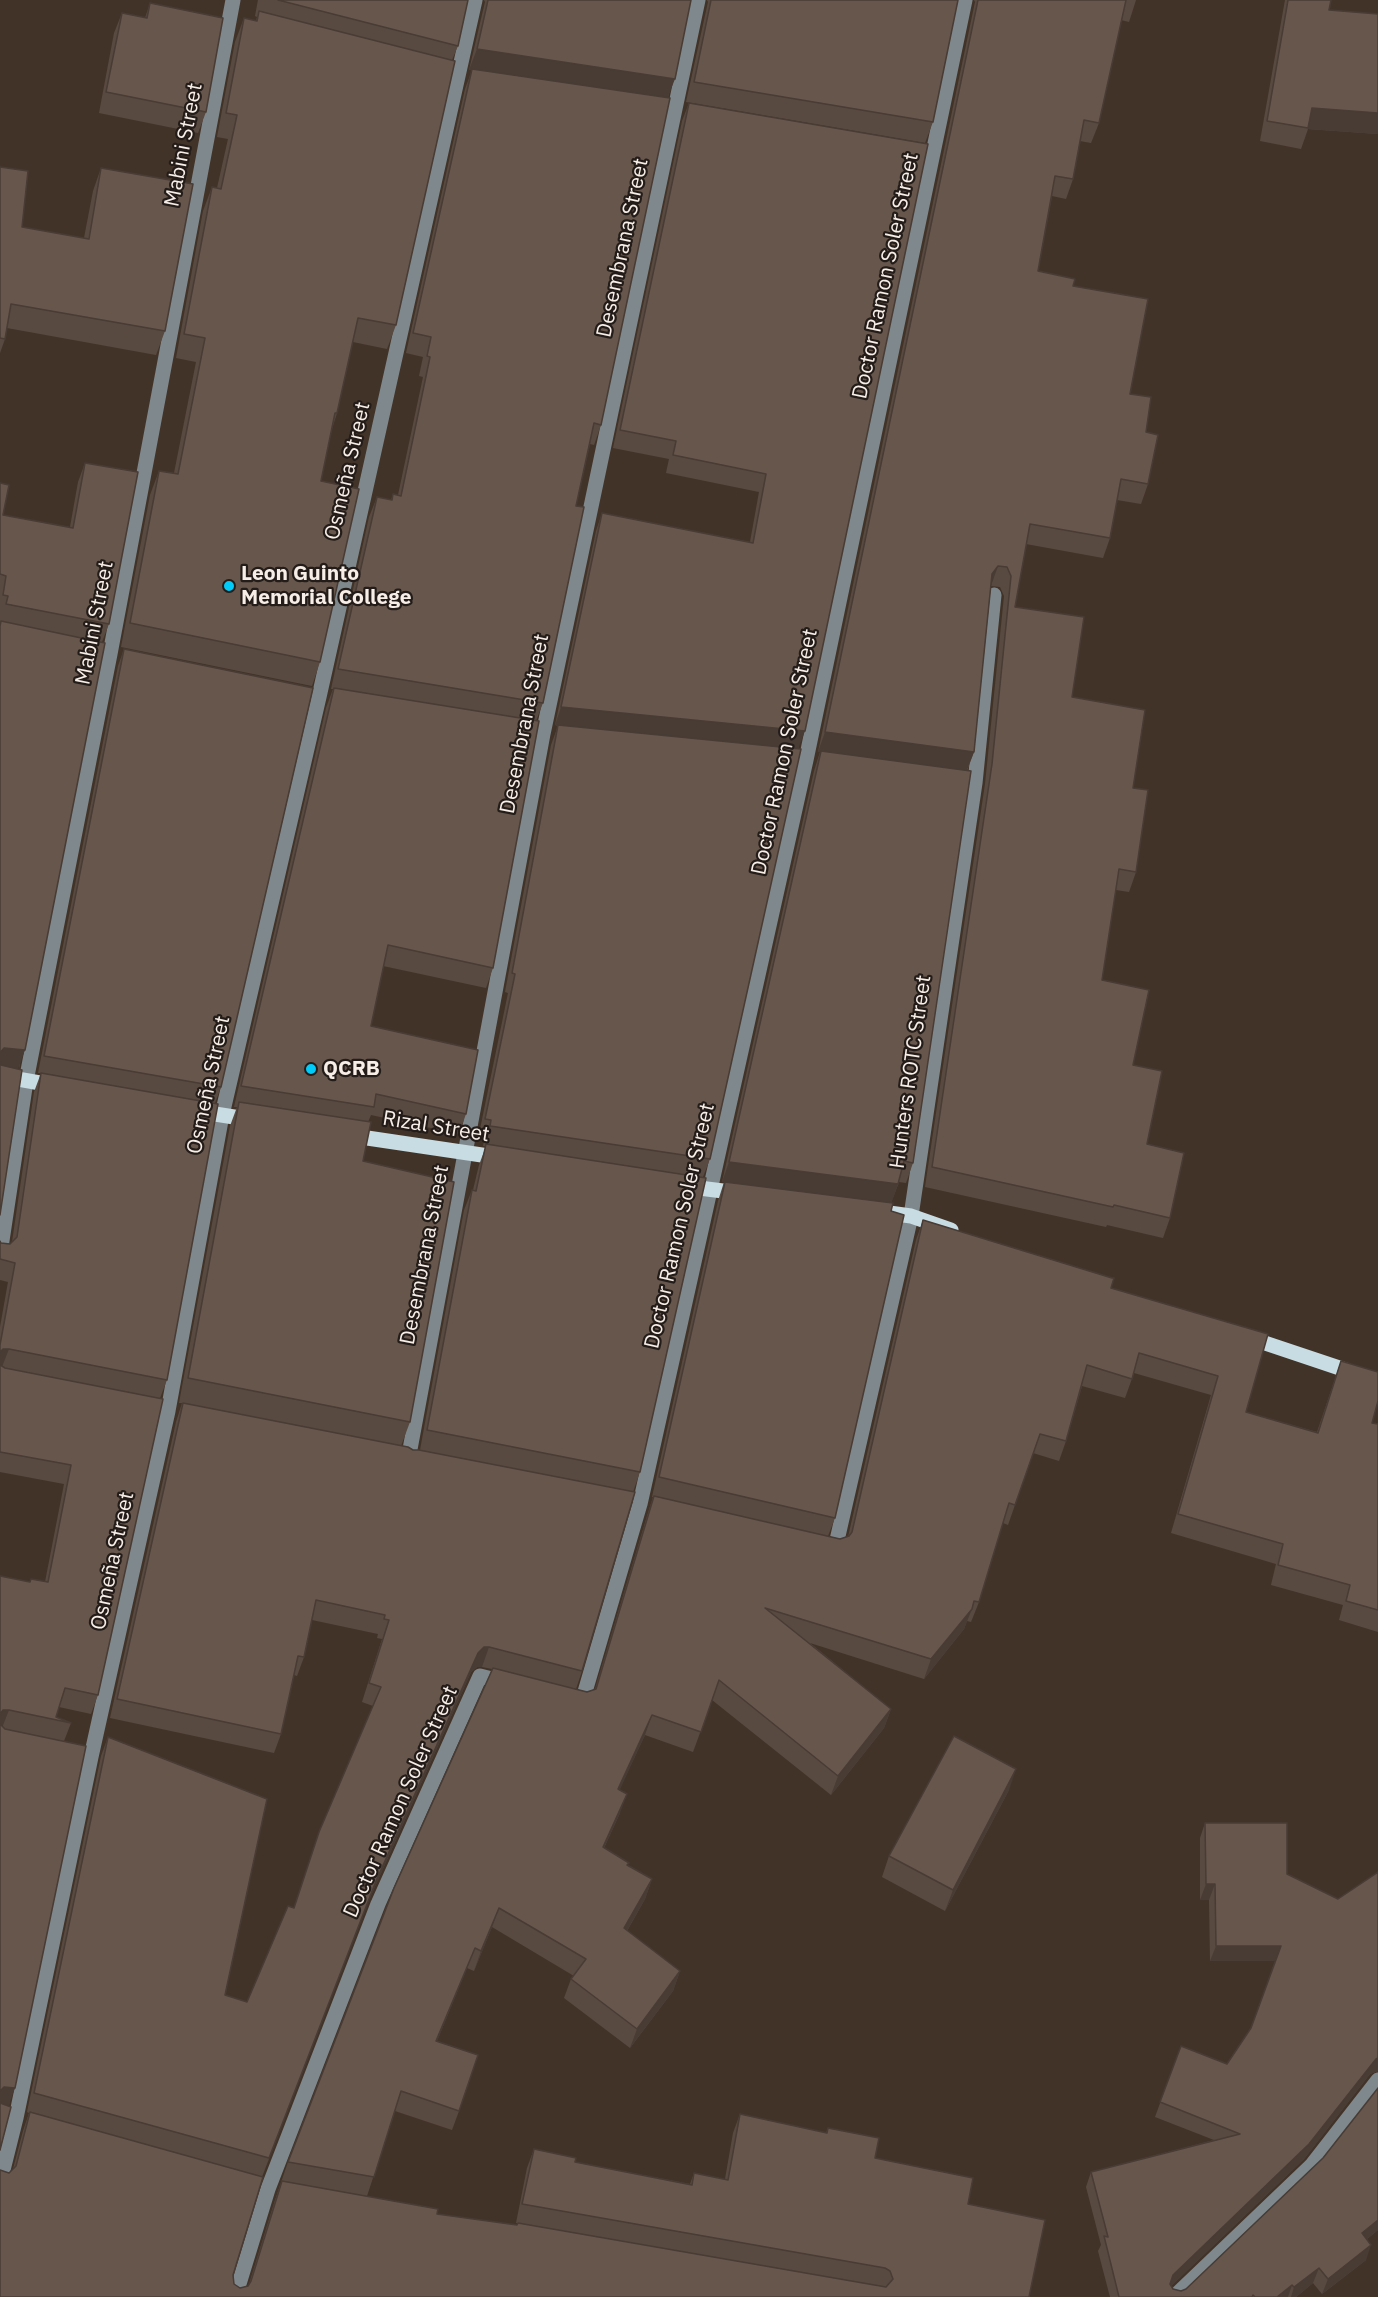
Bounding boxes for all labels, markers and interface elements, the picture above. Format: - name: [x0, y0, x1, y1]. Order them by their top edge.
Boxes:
- street label: Mabini Street: [160, 81, 208, 209]
- street label: Doctor Ramon Soler Street: [848, 151, 924, 401]
- street label: Desembrana Street: [592, 156, 654, 340]
- street label: Osmeña Street: [320, 400, 376, 542]
- street label: Mabini Street: [71, 559, 119, 687]
- place label: Leon Guinto Memorial College: [241, 561, 412, 611]
- marker: Leon Guinto Memorial College: [222, 579, 236, 593]
- street label: Doctor Ramon Soler Street: [747, 627, 823, 877]
- street label: Desembrana Street: [495, 632, 555, 816]
- street label: Hunters ROTC Street: [885, 974, 937, 1170]
- street label: Osmeña Street: [182, 1014, 236, 1156]
- place label: QCRB: [323, 1056, 380, 1082]
- marker: QCRB: [304, 1062, 318, 1076]
- street label: Doctor Ramon Soler Street: [639, 1101, 721, 1351]
- street label: Rizal Street: [381, 1106, 491, 1148]
- street label: Desembrana Street: [395, 1163, 455, 1347]
- street label: Osmeña Street: [86, 1490, 140, 1632]
- street label: Doctor Ramon Soler Street: [338, 1682, 464, 1922]

